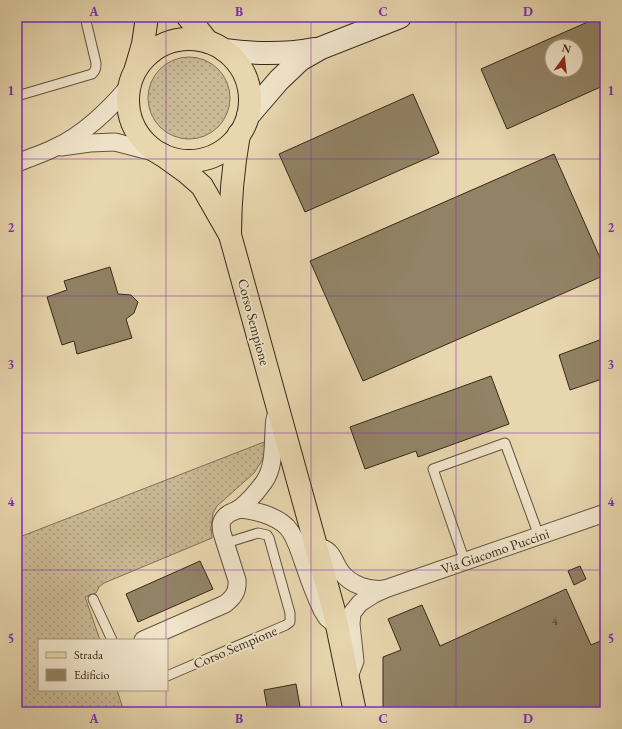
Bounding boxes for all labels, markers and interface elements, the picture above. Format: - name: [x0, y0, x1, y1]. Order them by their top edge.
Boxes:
- text: A: [88, 3, 99, 20]
- text: B: [235, 3, 243, 20]
- text: C: [378, 3, 388, 20]
- text: D: [523, 3, 533, 20]
- north arrow: [544, 38, 584, 78]
- text: N: [560, 40, 573, 56]
- text: 1: [8, 82, 15, 99]
- text: 1: [608, 82, 615, 99]
- text: 2: [8, 219, 15, 236]
- text: 2: [608, 219, 615, 236]
- street label: Corso Sempione: [234, 277, 274, 368]
- text: 3: [8, 356, 15, 373]
- text: 3: [608, 356, 615, 373]
- text: 4: [8, 493, 15, 510]
- text: 4: [608, 493, 615, 510]
- street label: Via Giacomo Puccini: [438, 524, 552, 578]
- house number: 4: [552, 613, 558, 629]
- street label: Corso Sempione: [190, 621, 280, 673]
- text: 5: [8, 630, 14, 647]
- text: 5: [608, 630, 614, 647]
- legend: [38, 639, 168, 691]
- text: Strada: [74, 647, 103, 663]
- text: Edificio: [74, 667, 110, 683]
- text: A: [88, 710, 99, 727]
- text: B: [235, 710, 243, 727]
- text: C: [378, 710, 388, 727]
- text: D: [523, 710, 533, 727]

